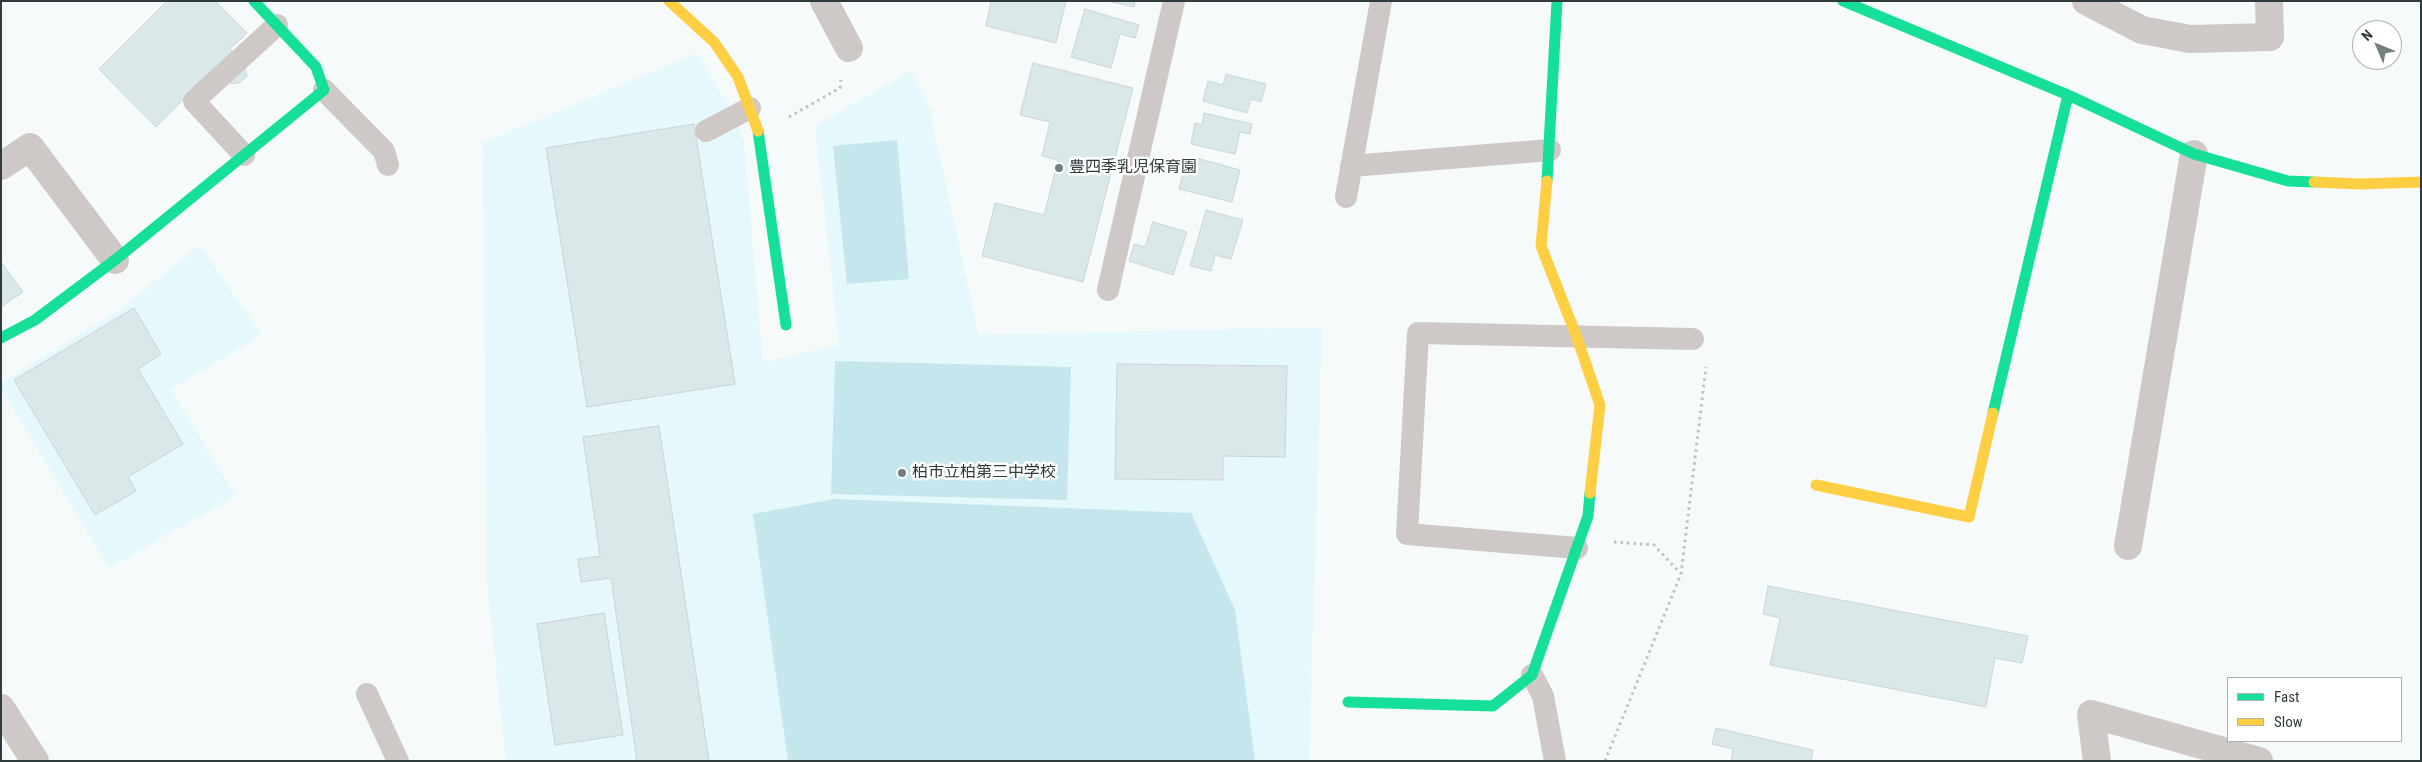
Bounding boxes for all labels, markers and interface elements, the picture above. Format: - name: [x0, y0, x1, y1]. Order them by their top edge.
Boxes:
- north arrow: [2352, 20, 2402, 70]
- text: N: [2358, 26, 2376, 44]
- place label: 豊四季乳児保育園: [1069, 158, 1197, 178]
- marker: 豊四季乳児保育園: [1053, 162, 1065, 174]
- place label: 柏市立柏第三中学校: [912, 463, 1056, 483]
- marker: 柏市立柏第三中学校: [896, 467, 908, 479]
- legend: [2227, 677, 2402, 742]
- text: Fast: [2274, 688, 2299, 706]
- text: Slow: [2274, 713, 2303, 731]

